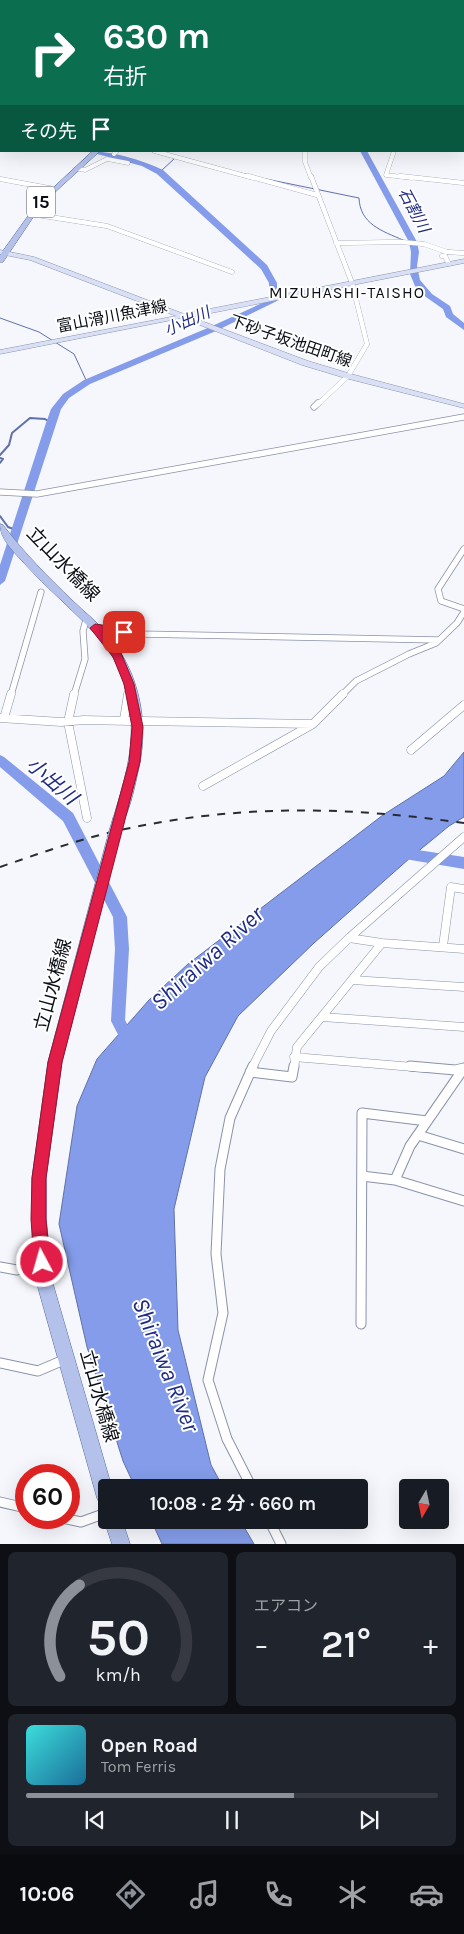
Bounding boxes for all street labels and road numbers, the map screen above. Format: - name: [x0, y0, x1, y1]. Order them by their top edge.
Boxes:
- road number: 15: [27, 186, 55, 218]
- street label: 富山滑川魚津線: [55, 296, 169, 336]
- street label: 下砂子坂池田町線: [227, 311, 355, 371]
- street label: 立山水橋線: [22, 522, 104, 606]
- street label: 立山水橋線: [30, 936, 76, 1034]
- street label: 立山水橋線: [75, 1347, 123, 1445]

